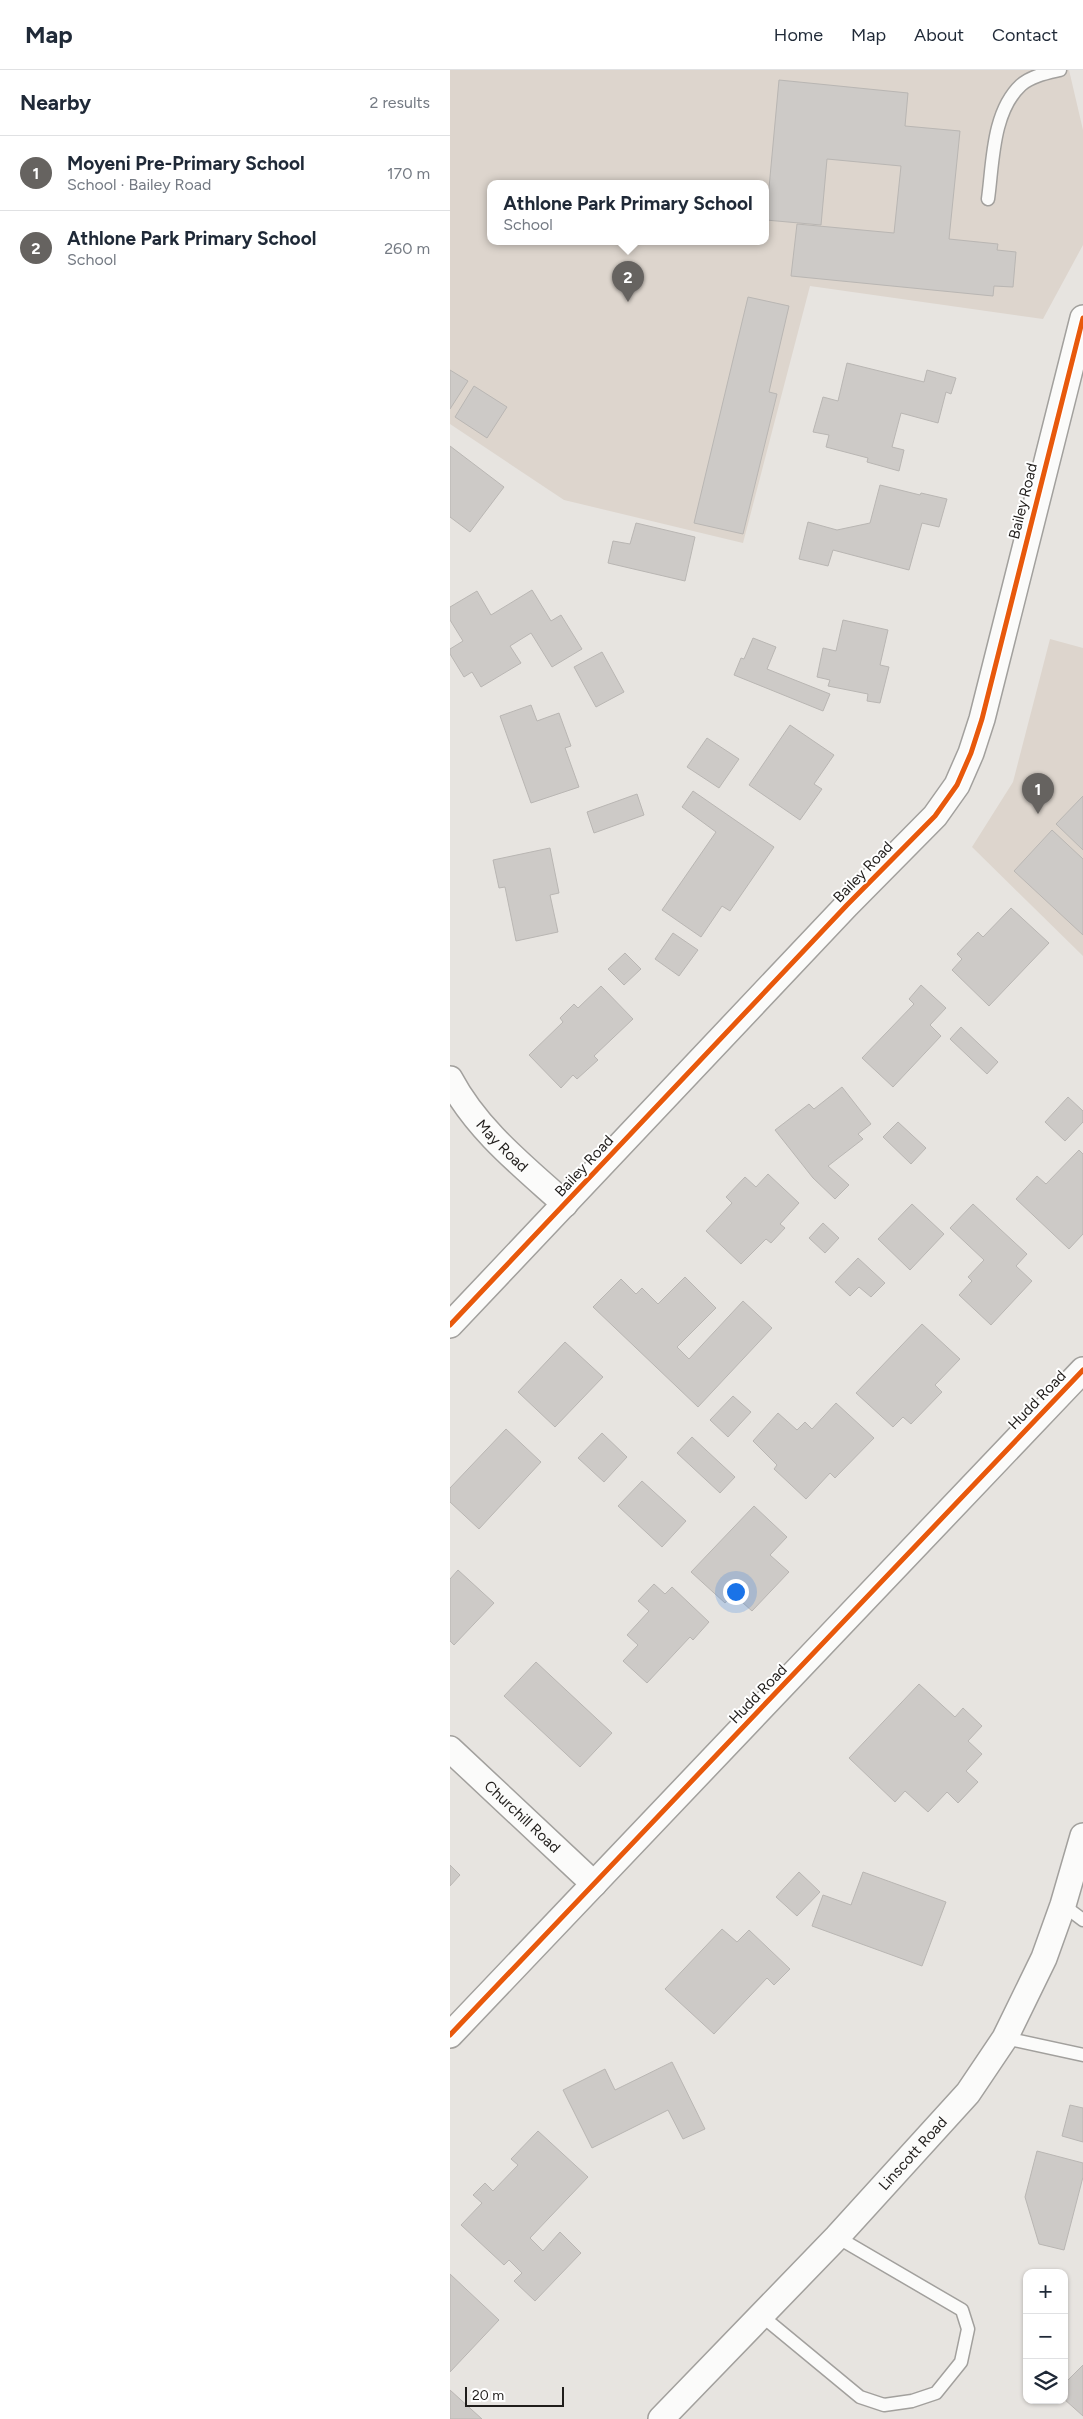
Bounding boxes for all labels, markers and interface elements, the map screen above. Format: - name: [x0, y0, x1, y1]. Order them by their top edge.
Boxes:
- text: Map: [25, 20, 73, 49]
- text: Home: [774, 24, 823, 46]
- text: Map: [851, 24, 886, 46]
- text: About: [914, 24, 964, 46]
- text: Contact: [992, 24, 1058, 46]
- text: Nearby: [20, 90, 91, 115]
- text: 2 results: [370, 93, 430, 112]
- text: Moyeni Pre-Primary School: [67, 152, 305, 175]
- text: 1: [33, 164, 39, 183]
- text: 170 m: [387, 164, 430, 183]
- text: School · Bailey Road: [67, 175, 211, 194]
- popup: [487, 180, 769, 245]
- text: Athlone Park Primary School: [503, 192, 753, 215]
- text: School: [503, 215, 553, 234]
- text: Athlone Park Primary School: [67, 227, 316, 250]
- text: 2: [31, 239, 41, 258]
- text: 260 m: [384, 239, 430, 258]
- text: School: [67, 250, 117, 269]
- pin: 2: [612, 261, 644, 302]
- street label: Bailey Road: [1005, 461, 1041, 541]
- pin: 1: [1022, 773, 1054, 814]
- street label: Bailey Road: [830, 838, 896, 906]
- street label: May Road: [472, 1116, 532, 1176]
- street label: Bailey Road: [551, 1131, 617, 1201]
- street label: Hudd Road: [1004, 1367, 1070, 1433]
- your location: [723, 1579, 749, 1605]
- street label: Hudd Road: [725, 1661, 791, 1727]
- street label: Churchill Road: [480, 1777, 564, 1857]
- street label: Linscott Road: [875, 2113, 951, 2194]
- map controls: [1023, 2269, 1068, 2404]
- button: +: [1023, 2269, 1068, 2314]
- button: −: [1023, 2314, 1068, 2359]
- button: layers: [1023, 2359, 1068, 2404]
- scale bar: [465, 2384, 564, 2407]
- text: 20 m: [472, 2387, 504, 2404]

